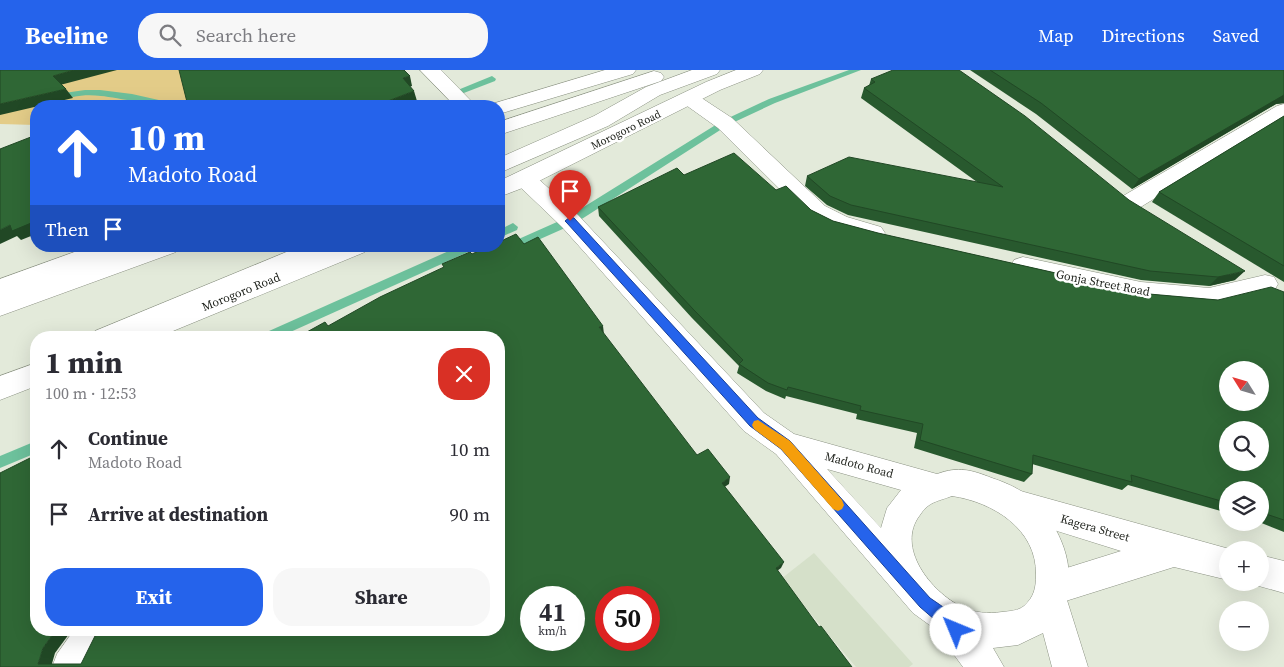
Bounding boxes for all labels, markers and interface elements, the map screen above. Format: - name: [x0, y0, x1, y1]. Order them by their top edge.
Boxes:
- search box: [138, 13, 488, 58]
- text: Beeline: [25, 19, 108, 52]
- icon: search: [156, 21, 184, 49]
- text: Search here: [196, 22, 296, 48]
- text: Map: [1038, 23, 1074, 48]
- text: Directions: [1102, 23, 1185, 48]
- text: Saved: [1213, 23, 1259, 48]
- street label: Morogoro Road: [589, 106, 664, 153]
- text: 10 m: [128, 114, 205, 162]
- icon: ahead: [45, 120, 110, 185]
- text: Madoto Road: [128, 159, 257, 189]
- pin: [549, 170, 591, 221]
- icon: arrive: [556, 177, 584, 205]
- icon: arrive: [99, 215, 127, 243]
- text: Then: [45, 216, 89, 242]
- street label: Gonja Street Road: [1055, 266, 1151, 300]
- street label: Morogoro Road: [200, 269, 283, 315]
- text: 1 min: [45, 342, 123, 383]
- button: close: [438, 348, 490, 400]
- north arrow: [1219, 361, 1269, 411]
- map controls: [1219, 361, 1269, 651]
- text: 100 m · 12:53: [45, 382, 136, 404]
- button: search: [1219, 421, 1269, 471]
- text: Continue: [88, 425, 168, 451]
- icon: ahead: [45, 435, 73, 463]
- text: 10 m: [449, 436, 490, 462]
- street label: Madoto Road: [823, 448, 895, 482]
- text: Madoto Road: [88, 451, 182, 473]
- button: layers: [1219, 481, 1269, 531]
- icon: arrive: [45, 500, 73, 528]
- text: Arrive at destination: [88, 501, 268, 527]
- text: 90 m: [449, 501, 490, 527]
- street label: Kagera Street: [1059, 511, 1131, 545]
- button: +: [1219, 541, 1269, 591]
- button: Exit: [45, 568, 263, 626]
- button: Share: [273, 568, 490, 626]
- speed limit sign: 50: [595, 586, 660, 651]
- text: 41: [539, 595, 566, 629]
- button: −: [1219, 601, 1269, 651]
- position arrow: [929, 603, 981, 655]
- text: km/h: [538, 623, 567, 639]

